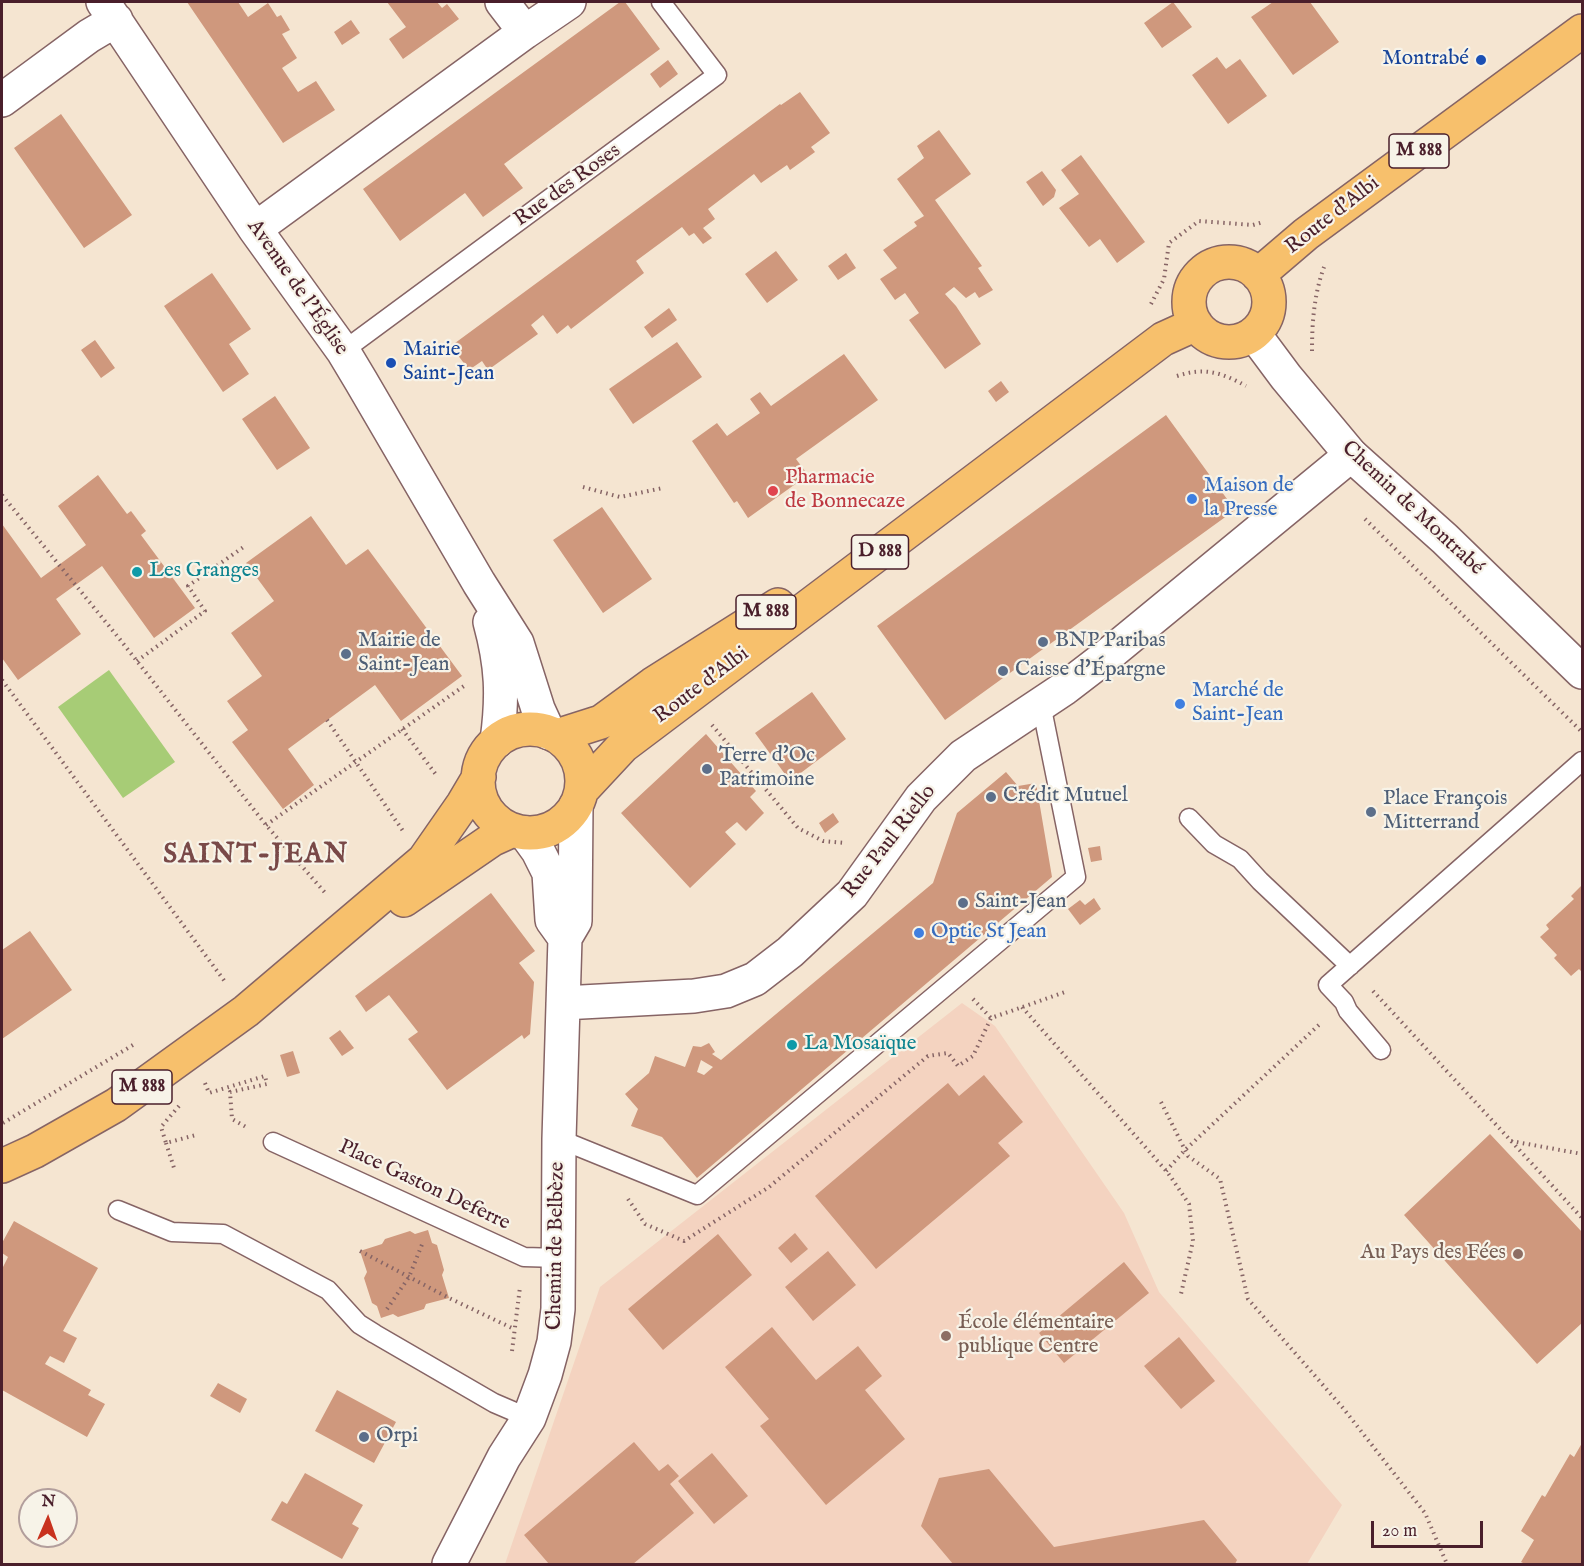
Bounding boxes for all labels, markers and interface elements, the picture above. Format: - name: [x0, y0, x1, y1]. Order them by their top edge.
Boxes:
- place label: Montrabé: [1382, 47, 1469, 73]
- marker: Montrabé: [1474, 53, 1488, 67]
- road number: M 888: [1389, 134, 1449, 168]
- street label: Rue des Roses: [510, 139, 626, 233]
- street label: Route d'Albi: [1281, 172, 1385, 260]
- street label: Avenue de l'Église: [241, 215, 353, 361]
- place label: Mairie Saint-Jean: [403, 338, 495, 388]
- marker: Mairie Saint-Jean: [384, 356, 398, 370]
- street label: Chemin de Montrabé: [1336, 437, 1488, 581]
- place label: Pharmacie de Bonnecaze: [785, 466, 905, 516]
- place label: Maison de la Presse: [1204, 474, 1294, 524]
- marker: Pharmacie de Bonnecaze: [766, 484, 780, 498]
- marker: Maison de la Presse: [1185, 492, 1199, 506]
- road number: D 888: [852, 535, 908, 569]
- place label: Les Granges: [149, 559, 259, 585]
- marker: Les Granges: [130, 565, 144, 579]
- road number: M 888: [736, 595, 796, 629]
- place label: Mairie de Saint-Jean: [358, 629, 450, 679]
- place label: BNP Paribas: [1055, 629, 1166, 655]
- marker: BNP Paribas: [1036, 635, 1050, 649]
- street label: Route d'Albi: [650, 642, 754, 730]
- marker: Mairie de Saint-Jean: [339, 647, 353, 661]
- place label: Caisse d'Épargne: [1015, 658, 1166, 684]
- marker: Caisse d'Épargne: [996, 664, 1010, 678]
- place label: Marché de Saint-Jean: [1192, 679, 1284, 729]
- marker: Marché de Saint-Jean: [1173, 697, 1187, 711]
- place label: Terre d'Oc Patrimoine: [719, 744, 815, 794]
- marker: Terre d'Oc Patrimoine: [700, 762, 714, 776]
- street label: Rue Paul Riello: [838, 780, 942, 904]
- place label: Crédit Mutuel: [1003, 784, 1128, 810]
- place label: Place François Mitterrand: [1383, 787, 1507, 837]
- marker: Crédit Mutuel: [984, 790, 998, 804]
- marker: Place François Mitterrand: [1364, 805, 1378, 819]
- district label: SAINT-JEAN: [163, 840, 349, 872]
- place label: Saint-Jean: [975, 890, 1067, 916]
- marker: Saint-Jean: [956, 896, 970, 910]
- place label: Optic St Jean: [931, 920, 1047, 946]
- marker: Optic St Jean: [912, 926, 926, 940]
- place label: La Mosaïque: [804, 1032, 916, 1058]
- marker: La Mosaïque: [785, 1038, 799, 1052]
- road number: M 888: [112, 1070, 172, 1104]
- street label: Place Gaston Deferre: [334, 1135, 514, 1237]
- street label: Chemin de Belbèze: [543, 1162, 571, 1330]
- place label: Au Pays des Fées: [1361, 1241, 1506, 1267]
- marker: Au Pays des Fées: [1511, 1247, 1525, 1261]
- place label: École élémentaire publique Centre: [958, 1311, 1114, 1361]
- marker: École élémentaire publique Centre: [939, 1329, 953, 1343]
- place label: Orpi: [376, 1424, 418, 1450]
- marker: Orpi: [357, 1430, 371, 1444]
- north arrow: [18, 1488, 78, 1548]
- text: N: [41, 1492, 56, 1512]
- scale bar: [1374, 1509, 1486, 1547]
- text: 20 m: [1382, 1520, 1417, 1543]

